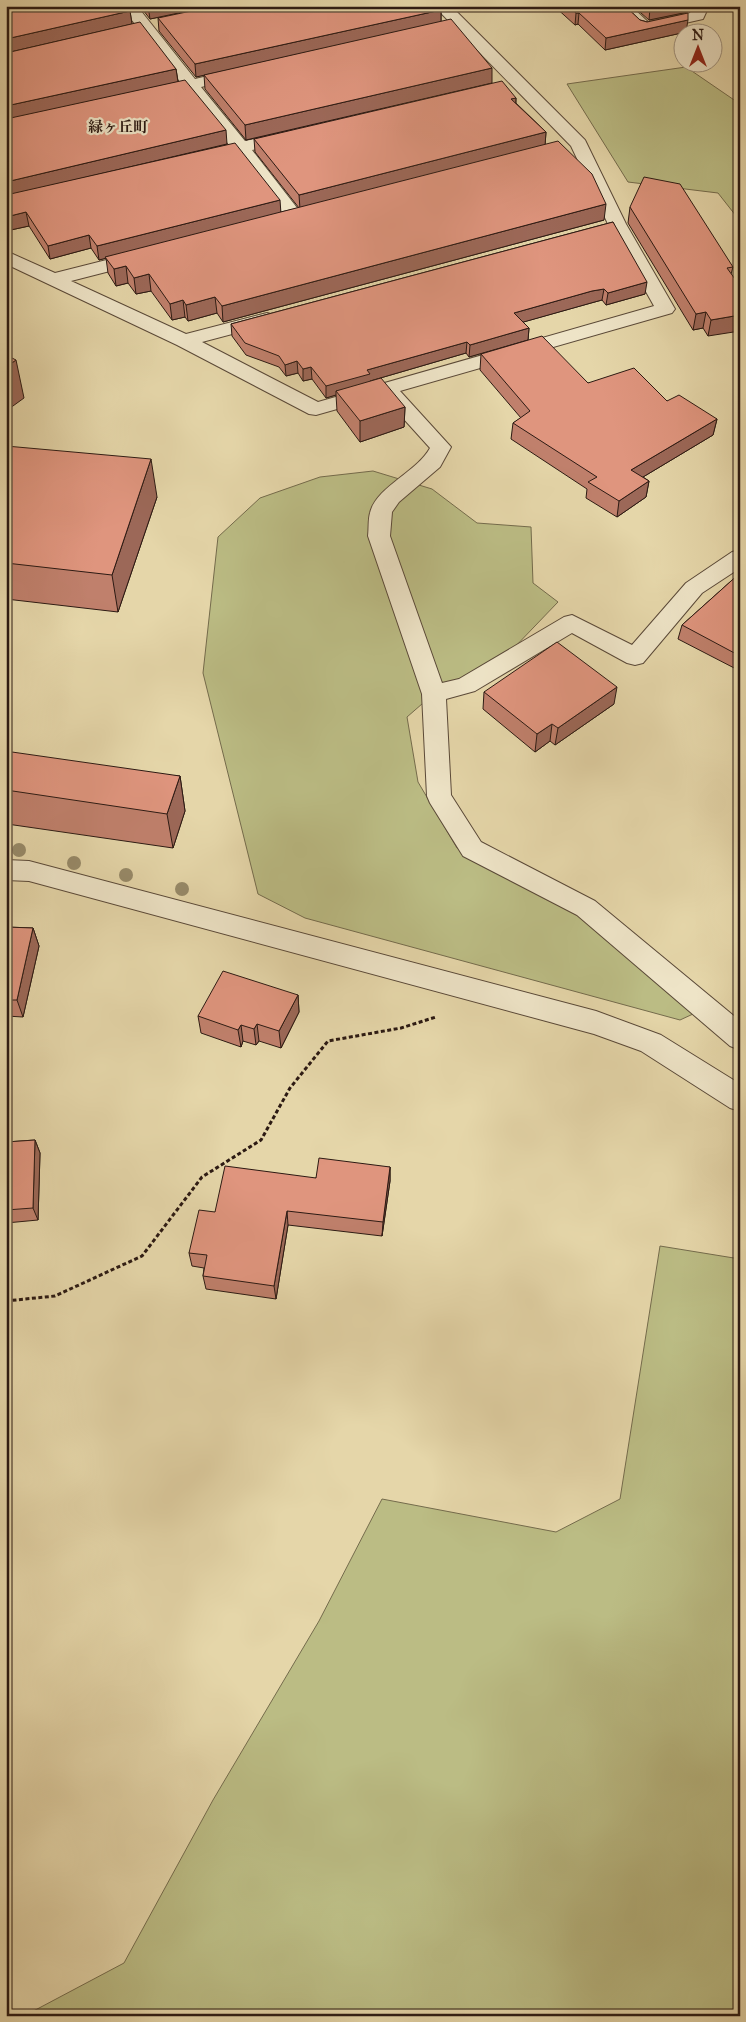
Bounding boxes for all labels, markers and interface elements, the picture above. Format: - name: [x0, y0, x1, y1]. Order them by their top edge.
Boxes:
- north arrow: [674, 22, 724, 72]
- text: N: [692, 27, 704, 44]
- district label: 緑ヶ丘町: [88, 118, 148, 136]

